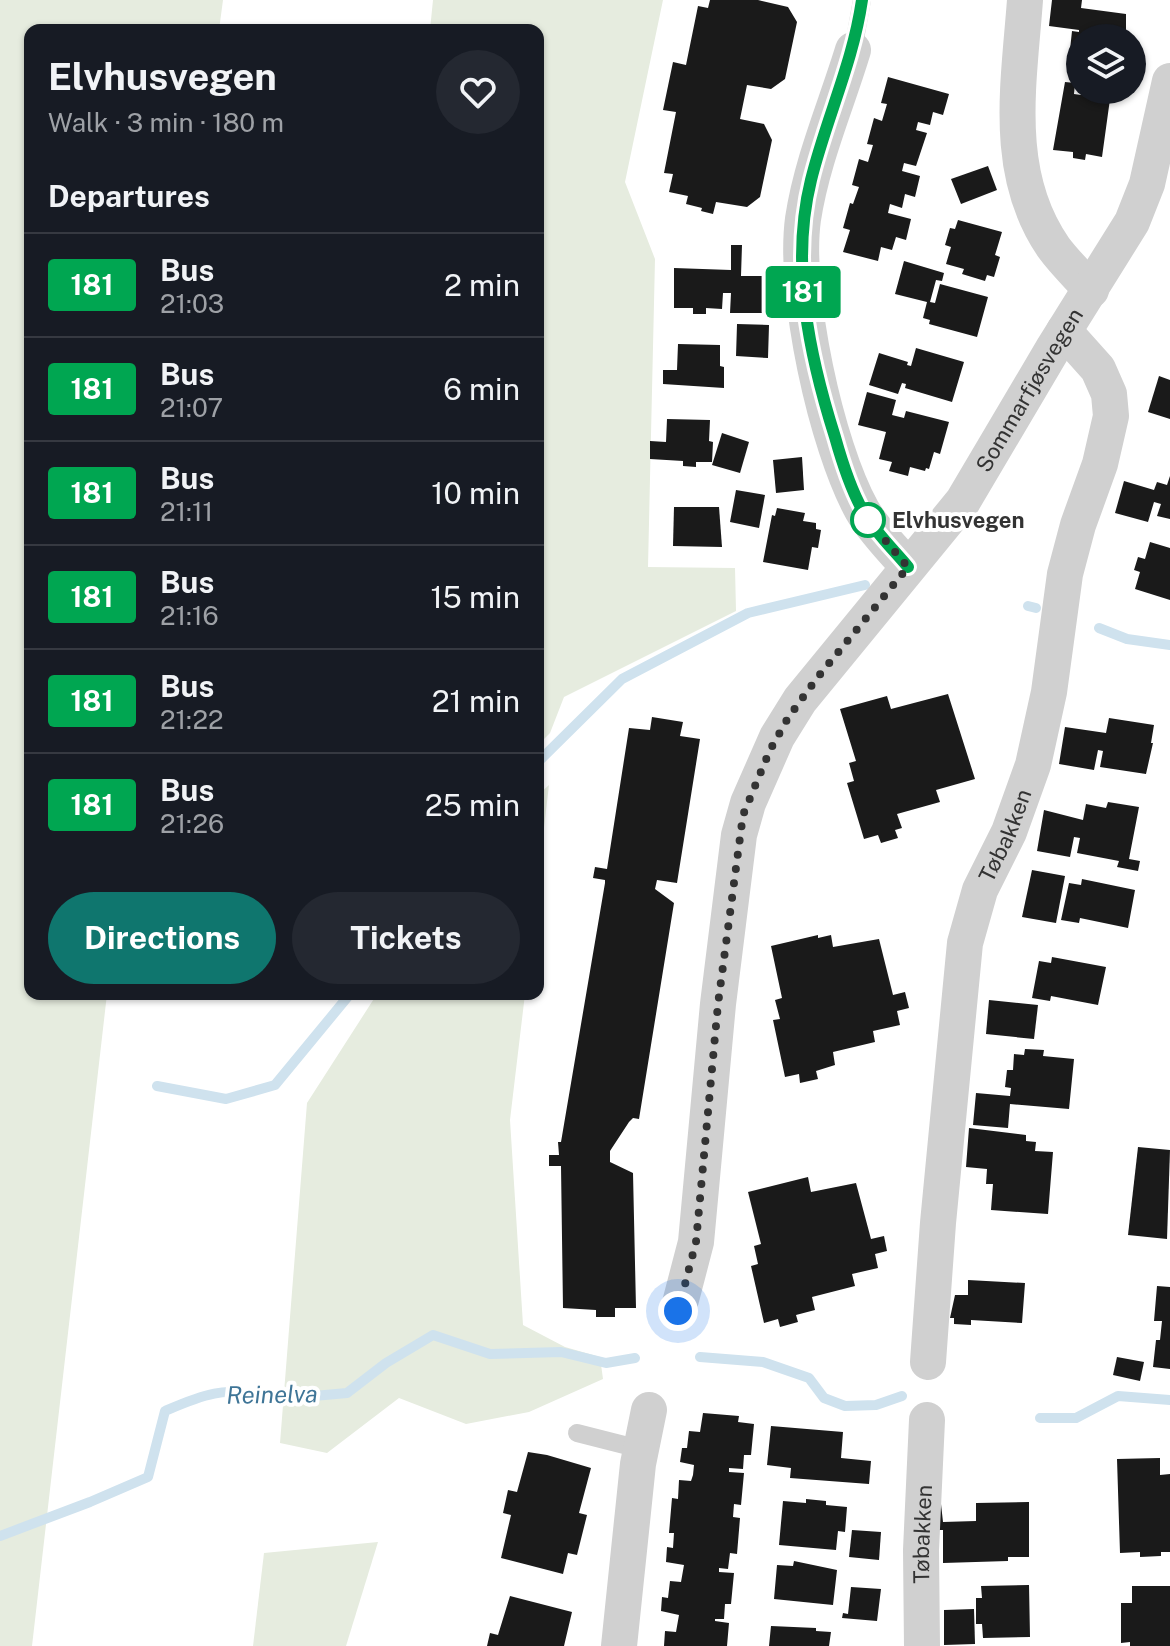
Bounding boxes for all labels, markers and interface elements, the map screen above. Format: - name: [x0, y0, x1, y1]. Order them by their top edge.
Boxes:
- map controls: [1066, 24, 1146, 104]
- button: layers: [1066, 24, 1146, 104]
- button: heart: [436, 50, 520, 134]
- text: Elvhusvegen: [48, 54, 277, 99]
- text: Walk · 3 min · 180 m: [48, 107, 284, 138]
- text: Departures: [48, 178, 210, 214]
- text: Bus: [160, 252, 214, 288]
- line badge: 181: [757, 266, 849, 318]
- text: 2 min: [444, 267, 520, 303]
- text: 181: [71, 268, 113, 301]
- text: 181: [782, 275, 824, 308]
- text: 21:03: [160, 288, 224, 319]
- street label: Sommarfjøsvegen: [970, 303, 1088, 477]
- text: Bus: [160, 356, 214, 392]
- text: 6 min: [443, 371, 520, 407]
- text: 181: [71, 372, 113, 405]
- text: 21:07: [160, 392, 223, 423]
- text: Bus: [160, 460, 214, 496]
- text: 10 min: [431, 475, 520, 511]
- text: 181: [71, 476, 113, 509]
- text: 21:11: [160, 496, 213, 527]
- marker: Elvhusvegen: [851, 503, 885, 537]
- place label: Elvhusvegen: [892, 507, 1025, 533]
- text: Bus: [160, 564, 214, 600]
- text: 15 min: [430, 579, 520, 615]
- text: 181: [71, 580, 113, 613]
- text: 21:16: [160, 600, 219, 631]
- text: Bus: [160, 668, 214, 704]
- text: 21 min: [432, 683, 520, 719]
- text: 181: [71, 684, 113, 717]
- text: 21:22: [160, 704, 223, 735]
- text: Bus: [160, 772, 214, 808]
- street label: Tøbakken: [973, 785, 1036, 886]
- text: 25 min: [425, 787, 520, 823]
- text: 181: [71, 788, 113, 821]
- text: 21:26: [160, 808, 224, 839]
- button: Directions: [48, 892, 276, 984]
- button: Tickets: [292, 892, 520, 984]
- your location: [658, 1291, 698, 1331]
- water label: Reinelva: [226, 1379, 318, 1409]
- street label: Tøbakken: [908, 1484, 937, 1584]

